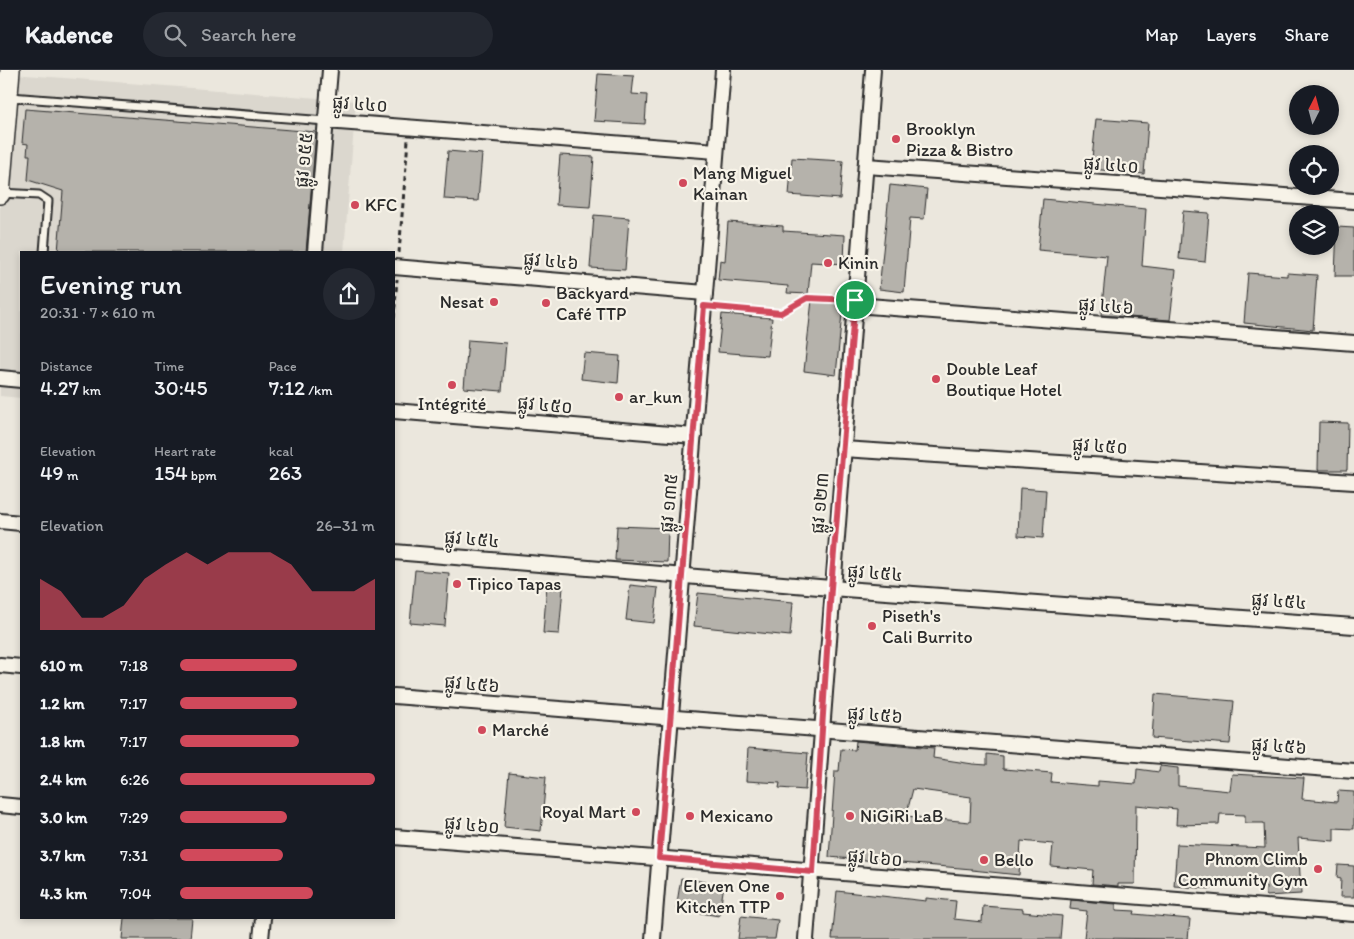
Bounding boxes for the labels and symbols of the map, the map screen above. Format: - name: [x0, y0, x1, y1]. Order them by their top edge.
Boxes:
- north arrow: [1289, 85, 1339, 135]
- street label: ផ្លូវ ៤៤០: [331, 91, 389, 122]
- place label: Brooklyn Pizza & Bistro: [906, 118, 1013, 161]
- street label: ផ្លូវ ១៥៥: [291, 131, 323, 189]
- marker: Brooklyn Pizza & Bistro: [890, 133, 902, 145]
- street label: ផ្លូវ ៤៤០: [1082, 152, 1140, 183]
- place label: Mang Miguel Kainan: [693, 162, 792, 205]
- marker: Mang Miguel Kainan: [677, 177, 689, 189]
- place label: KFC: [365, 194, 397, 216]
- marker: KFC: [349, 199, 361, 211]
- street label: ផ្លូវ ៤៤៦: [522, 248, 580, 280]
- place label: Kinin: [838, 252, 879, 274]
- marker: Kinin: [822, 257, 834, 269]
- pin: [834, 279, 876, 321]
- place label: Backyard Café TTP: [556, 282, 629, 325]
- place label: Nesat: [440, 291, 484, 313]
- street label: ផ្លូវ ៤៤៦: [1077, 293, 1135, 324]
- marker: Nesat: [488, 296, 500, 308]
- marker: Backyard Café TTP: [540, 297, 552, 309]
- place label: Double Leaf Boutique Hotel: [946, 358, 1062, 401]
- marker: Double Leaf Boutique Hotel: [930, 373, 942, 385]
- marker: Intégrité: [446, 379, 458, 391]
- place label: ar_kun: [629, 386, 682, 408]
- marker: ar_kun: [613, 391, 625, 403]
- street label: ផ្លូវ ៤៥០: [516, 392, 574, 424]
- place label: Intégrité: [418, 393, 486, 415]
- street label: ផ្លូវ ៤៥០: [1071, 433, 1129, 464]
- street label: ផ្លូវ ១២៣: [806, 471, 839, 535]
- street label: ផ្លូវ ១៣៥: [655, 472, 688, 534]
- street label: ផ្លូវ ៤៥៤: [443, 526, 501, 558]
- street label: ផ្លូវ ៤៥៤: [846, 560, 904, 591]
- place label: Tipico Tapas: [467, 573, 561, 595]
- marker: Tipico Tapas: [451, 578, 463, 590]
- street label: ផ្លូវ ៤៥៤: [1250, 588, 1308, 619]
- place label: Piseth's Cali Burrito: [882, 605, 973, 648]
- marker: Piseth's Cali Burrito: [866, 620, 878, 632]
- street label: ផ្លូវ ៤៥៦: [443, 671, 501, 703]
- street label: ផ្លូវ ៤៥៦: [846, 702, 904, 733]
- place label: Marché: [492, 719, 549, 741]
- marker: Marché: [476, 724, 488, 736]
- street label: ផ្លូវ ៤៥៦: [1250, 733, 1308, 764]
- place label: Royal Mart: [542, 801, 626, 823]
- place label: Mexicano: [700, 805, 773, 827]
- place label: NiGiRi LaB: [860, 805, 943, 827]
- marker: Royal Mart: [630, 806, 642, 818]
- marker: Mexicano: [684, 810, 696, 822]
- marker: NiGiRi LaB: [844, 810, 856, 822]
- street label: ផ្លូវ ៤៦០: [443, 812, 501, 844]
- street label: ផ្លូវ ៤៦០: [846, 845, 904, 877]
- place label: Phnom Climb Community Gym: [1178, 848, 1308, 891]
- place label: Bello: [994, 849, 1034, 871]
- marker: Bello: [978, 854, 990, 866]
- marker: Phnom Climb Community Gym: [1312, 863, 1324, 875]
- place label: Eleven One Kitchen TTP: [676, 875, 770, 918]
- marker: Eleven One Kitchen TTP: [774, 890, 786, 902]

